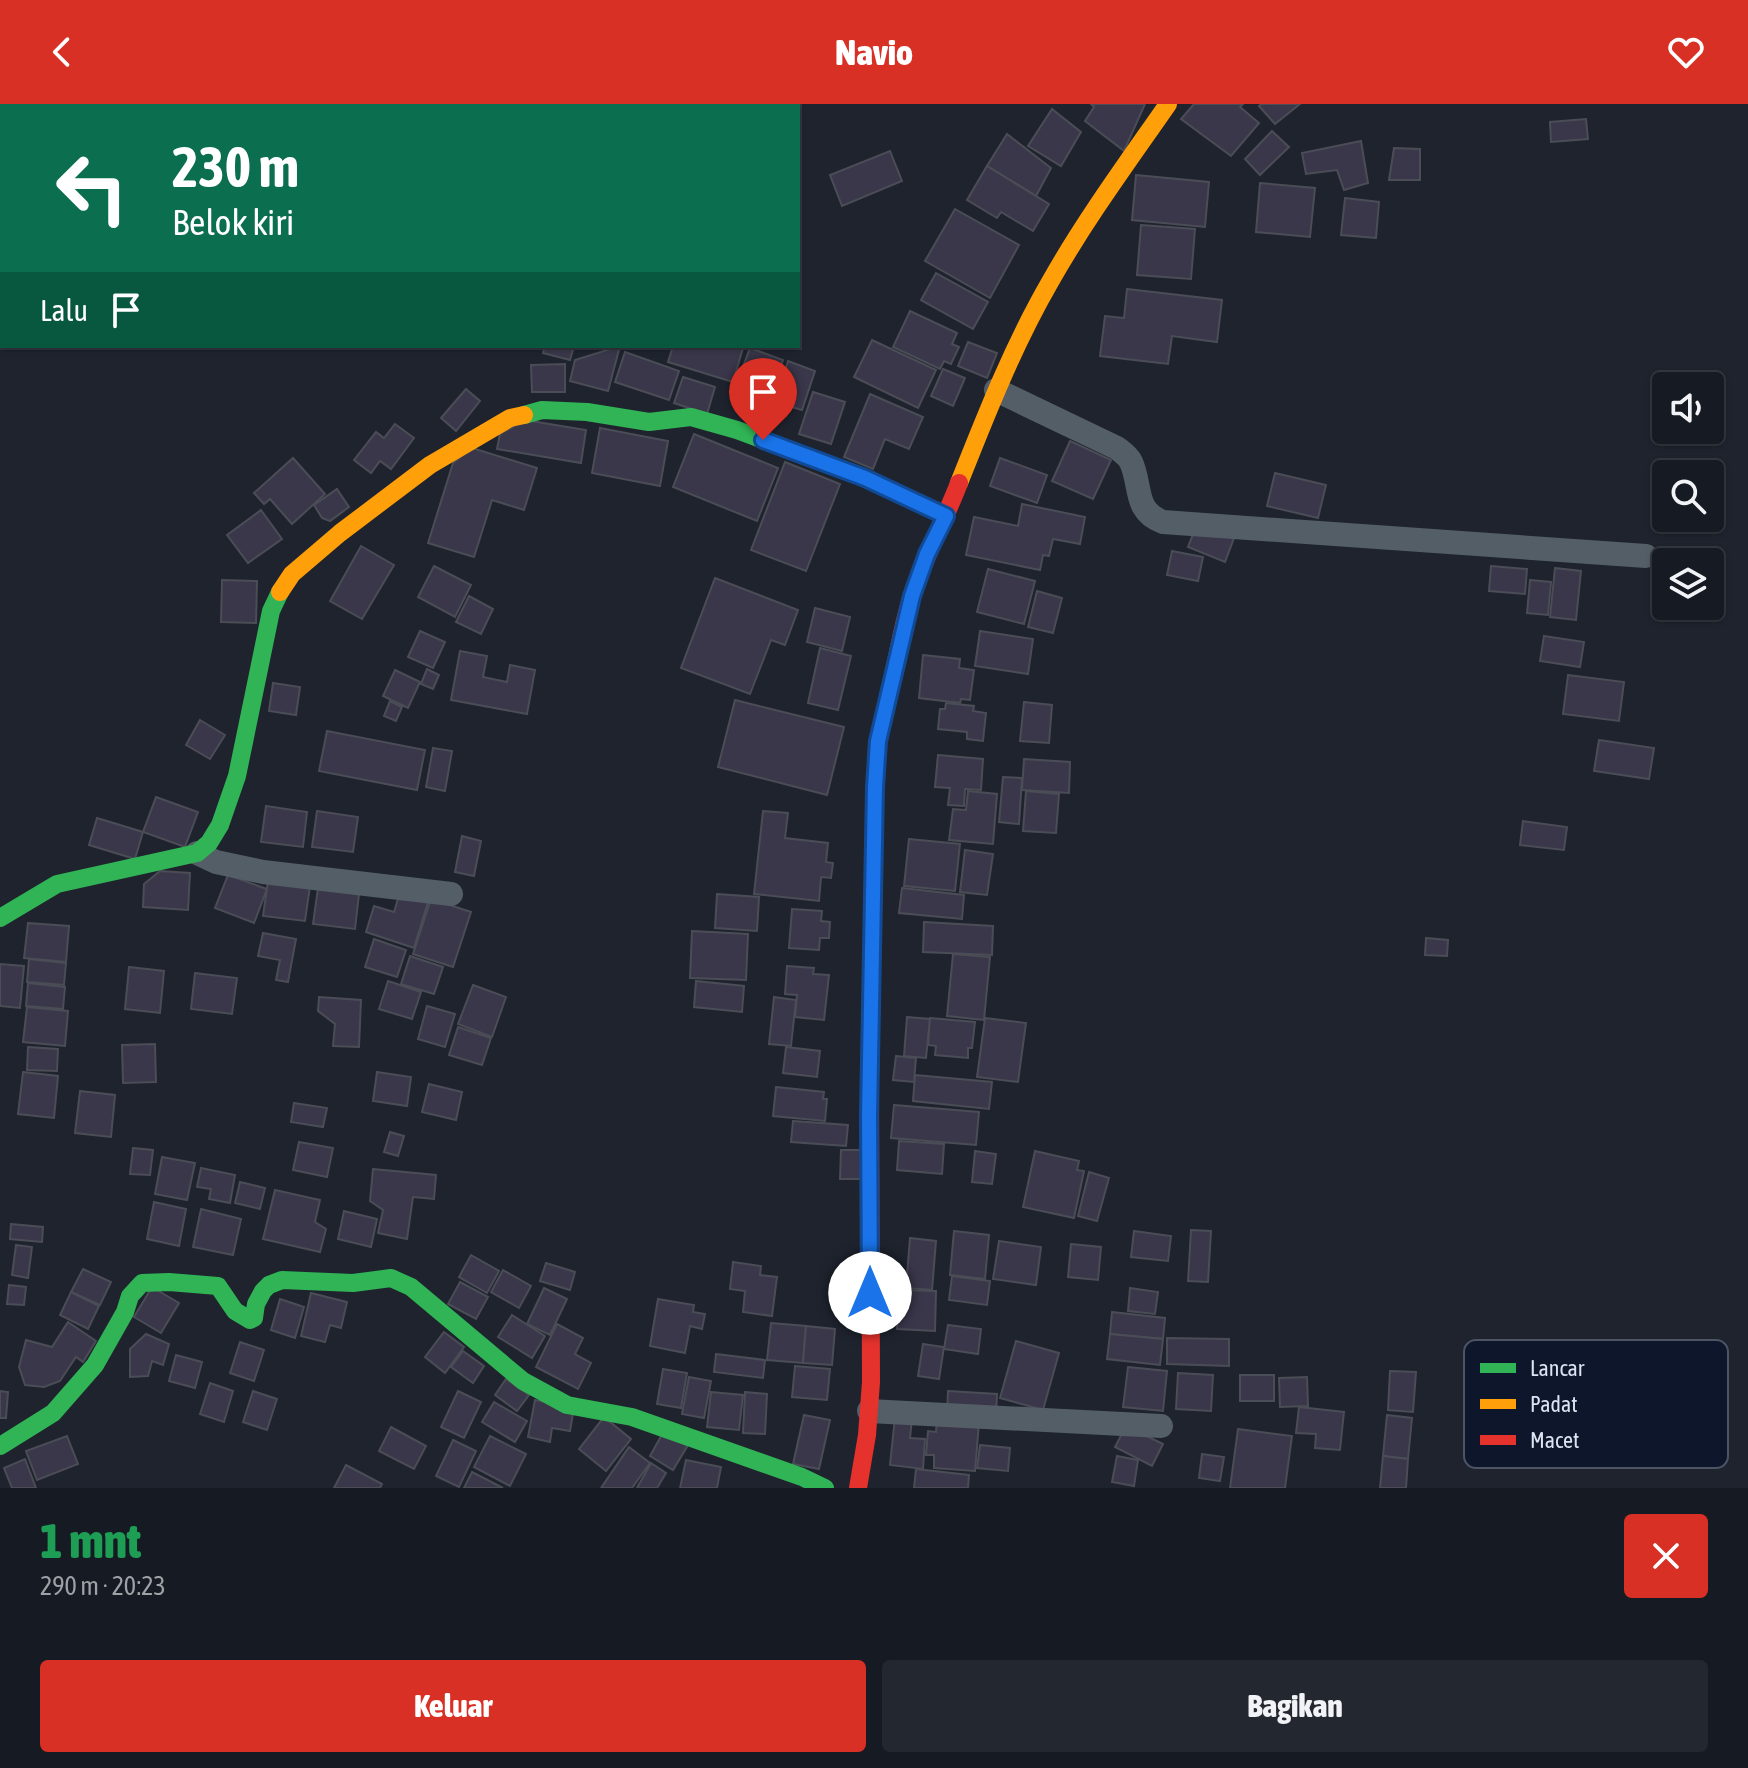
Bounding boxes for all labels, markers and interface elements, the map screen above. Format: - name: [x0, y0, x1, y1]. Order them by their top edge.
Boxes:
- icon: back: [40, 30, 84, 74]
- icon: heart: [1664, 30, 1708, 74]
- text: Navio: [835, 31, 913, 73]
- text: 230 m: [172, 135, 299, 199]
- icon: left: [40, 136, 144, 240]
- text: Belok kiri: [172, 201, 294, 243]
- icon: arrive: [104, 288, 148, 332]
- text: Lalu: [40, 293, 88, 327]
- pin: [729, 358, 797, 440]
- icon: arrive: [741, 370, 785, 414]
- map controls: [1652, 372, 1724, 620]
- button: sound: [1652, 372, 1724, 444]
- button: search: [1652, 460, 1724, 532]
- button: layers: [1652, 548, 1724, 620]
- position arrow: [828, 1251, 912, 1335]
- legend: [1464, 1340, 1728, 1468]
- text: Lancar: [1530, 1355, 1585, 1381]
- text: Padat: [1530, 1391, 1578, 1417]
- text: Macet: [1530, 1427, 1579, 1453]
- text: 1 mnt: [40, 1513, 141, 1568]
- button: close: [1624, 1514, 1708, 1598]
- text: 290 m · 20:23: [40, 1571, 166, 1601]
- button: Keluar: [40, 1660, 866, 1752]
- button: Bagikan: [882, 1660, 1708, 1752]

